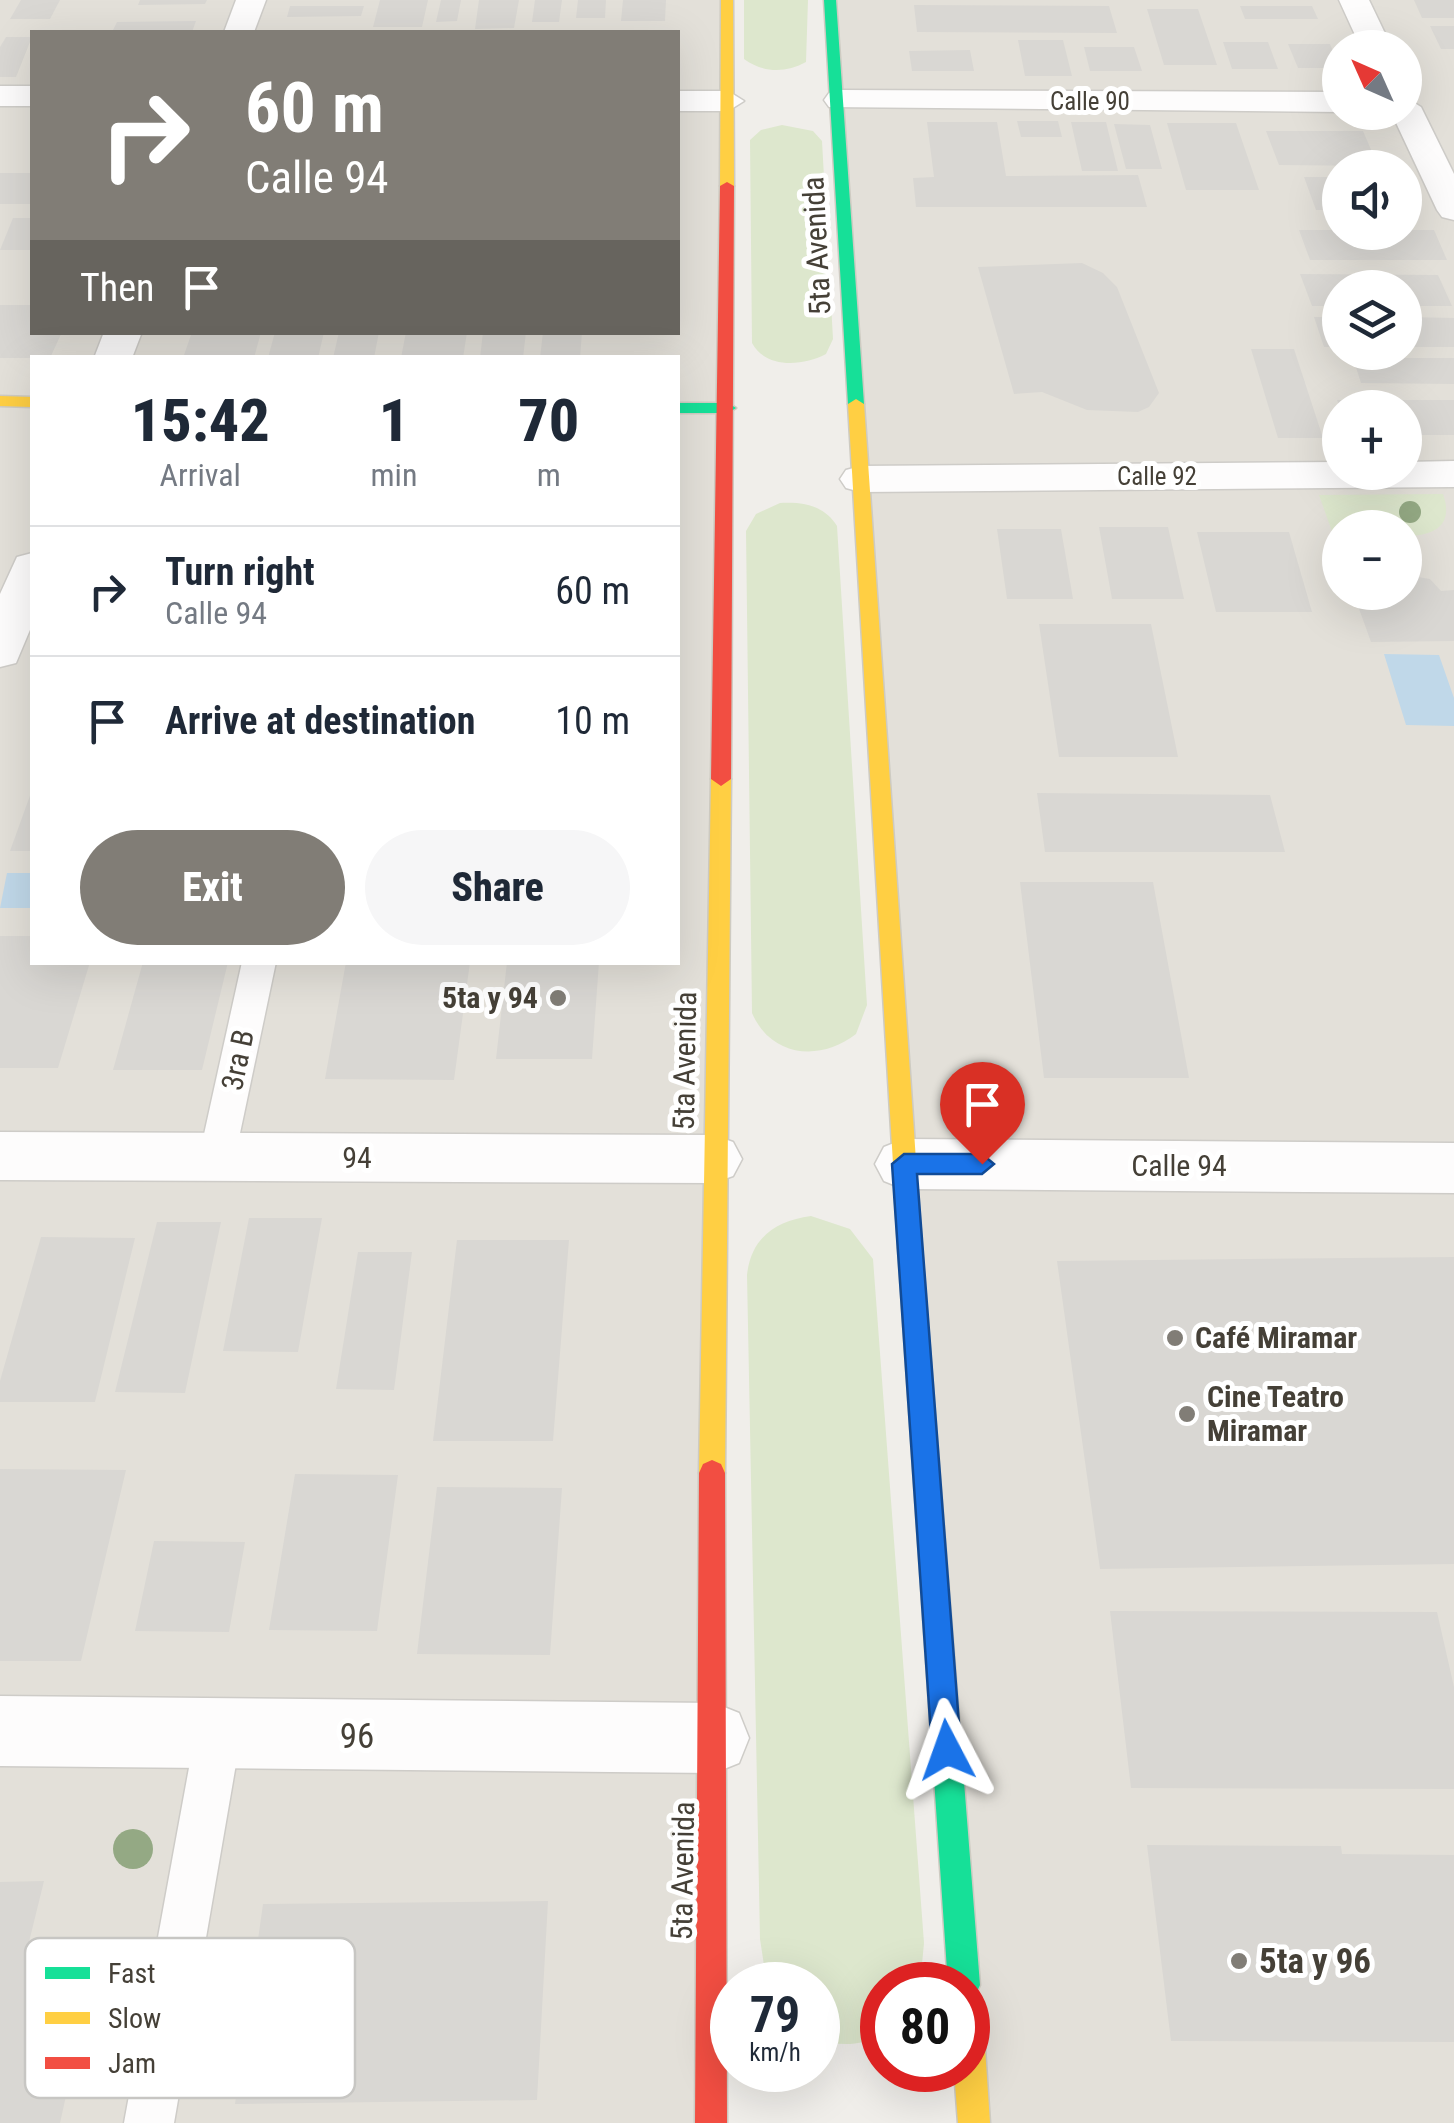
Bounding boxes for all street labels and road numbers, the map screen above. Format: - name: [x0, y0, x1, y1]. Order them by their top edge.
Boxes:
- street label: Calle 90: [1050, 87, 1130, 116]
- street label: 5ta Avenida: [795, 176, 838, 316]
- street label: Calle 92: [1117, 462, 1197, 491]
- street label: 5ta Avenida: [666, 991, 703, 1131]
- street label: 3ra B: [214, 1026, 261, 1093]
- street label: 94: [342, 1140, 372, 1175]
- street label: Calle 94: [1131, 1148, 1227, 1183]
- street label: 96: [340, 1716, 374, 1757]
- street label: 5ta Avenida: [664, 1801, 701, 1941]

